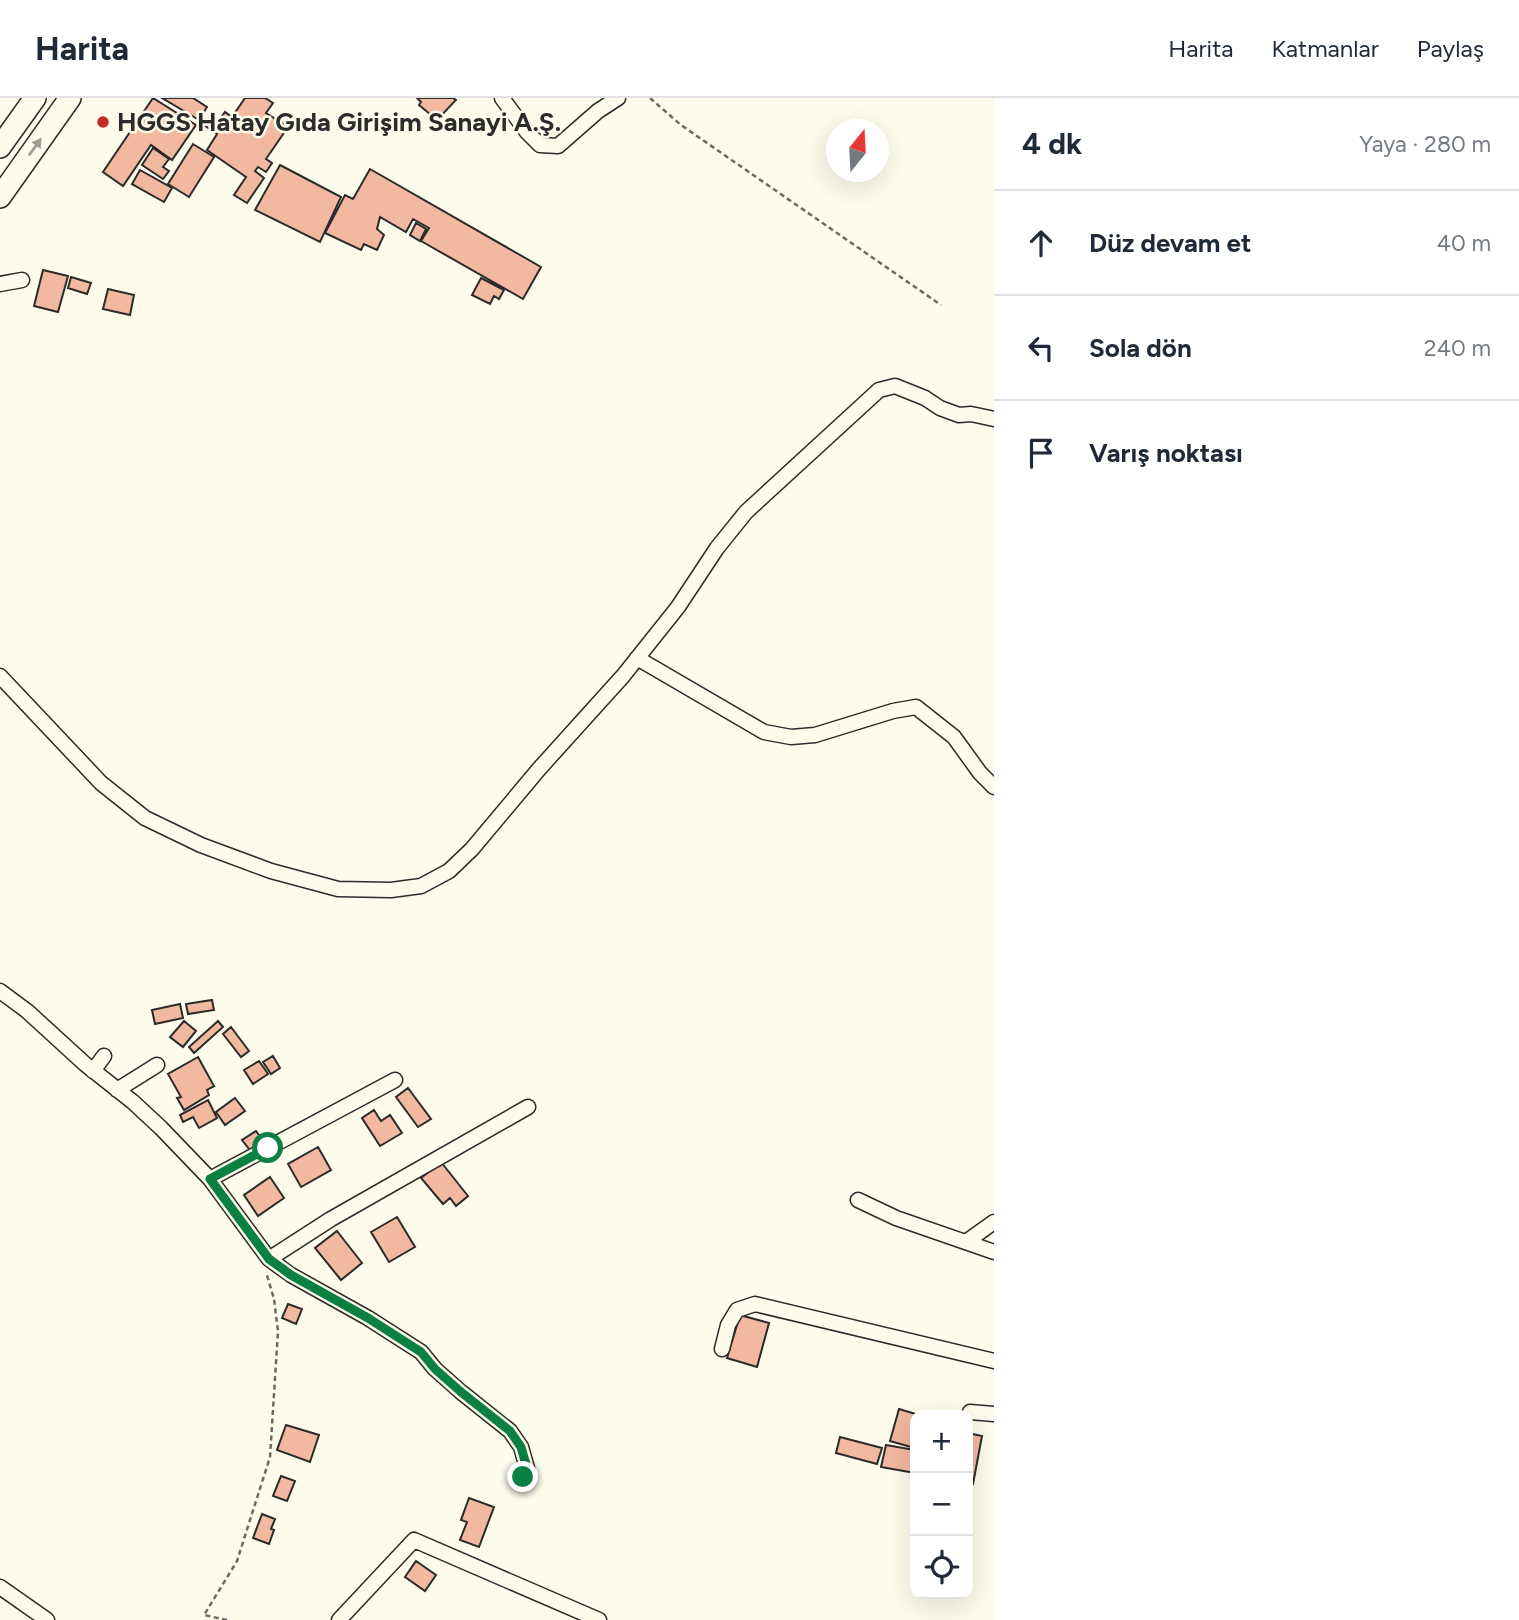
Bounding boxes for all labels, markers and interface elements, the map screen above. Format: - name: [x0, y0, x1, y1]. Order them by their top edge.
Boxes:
- text: Harita: [35, 29, 129, 68]
- text: Harita: [1168, 34, 1233, 63]
- text: Katmanlar: [1271, 34, 1379, 63]
- text: Paylaş: [1417, 34, 1484, 63]
- place label: HGGS Hatay Gıda Girişim Sanayi A.Ş.: [117, 106, 561, 138]
- marker: HGGS Hatay Gıda Girişim Sanayi A.Ş.: [95, 114, 111, 130]
- north arrow: [826, 119, 889, 182]
- text: 4 dk: [1022, 125, 1082, 162]
- text: Yaya · 280 m: [1359, 130, 1491, 158]
- one-way arrow: [28, 138, 42, 156]
- icon: ahead: [1022, 224, 1060, 262]
- text: Düz devam et: [1089, 227, 1251, 259]
- text: 40 m: [1437, 229, 1491, 257]
- icon: left: [1022, 329, 1060, 367]
- text: Sola dön: [1089, 332, 1192, 364]
- text: 240 m: [1424, 334, 1491, 362]
- icon: arrive: [1022, 434, 1060, 472]
- text: Varış noktası: [1089, 437, 1243, 469]
- route start: [252, 1132, 283, 1163]
- map controls: [910, 1410, 973, 1599]
- button: +: [910, 1410, 973, 1473]
- route end: [507, 1461, 538, 1492]
- button: −: [910, 1473, 973, 1536]
- button: locate: [910, 1536, 973, 1599]

